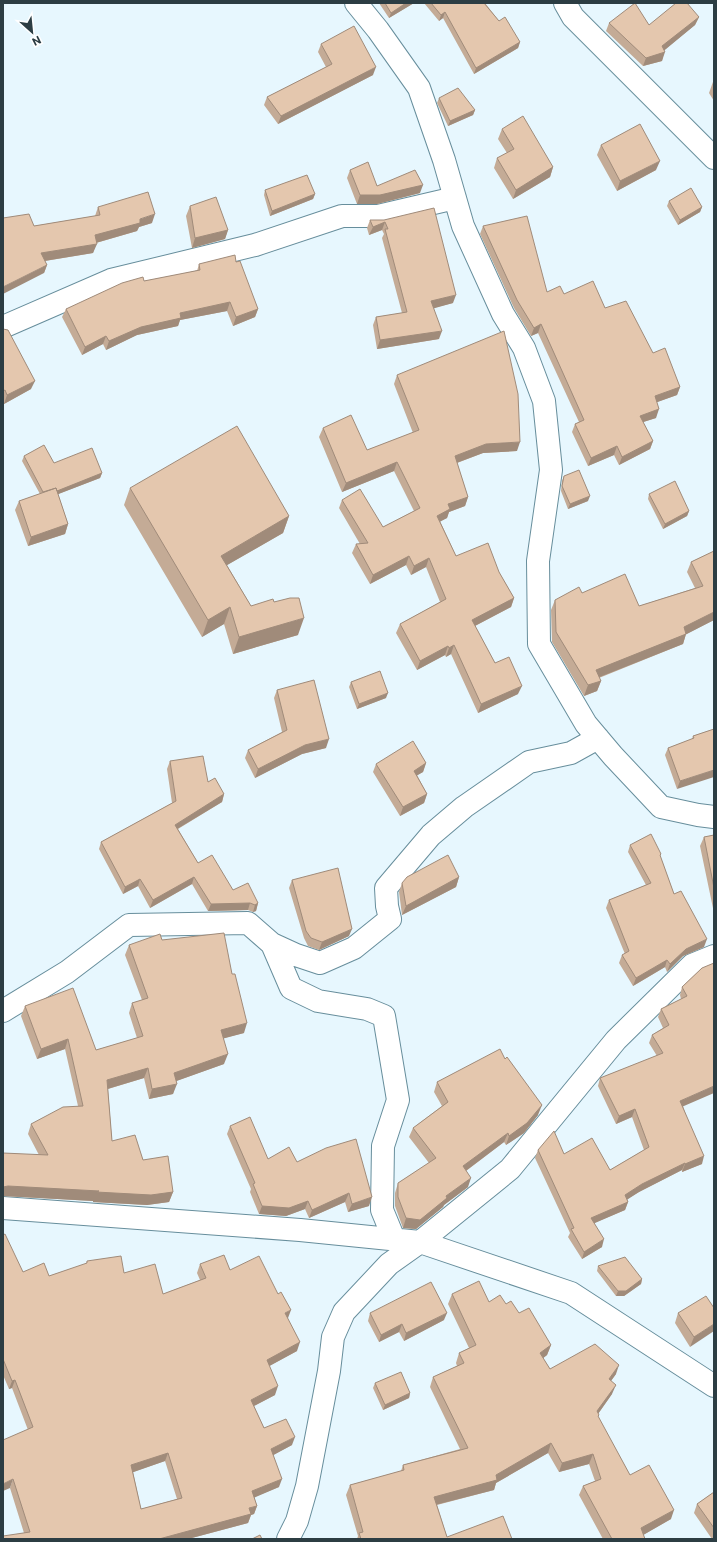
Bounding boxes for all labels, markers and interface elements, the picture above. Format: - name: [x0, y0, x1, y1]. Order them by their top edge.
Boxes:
- north arrow: [12, 12, 52, 52]
- text: N: [30, 34, 43, 49]

